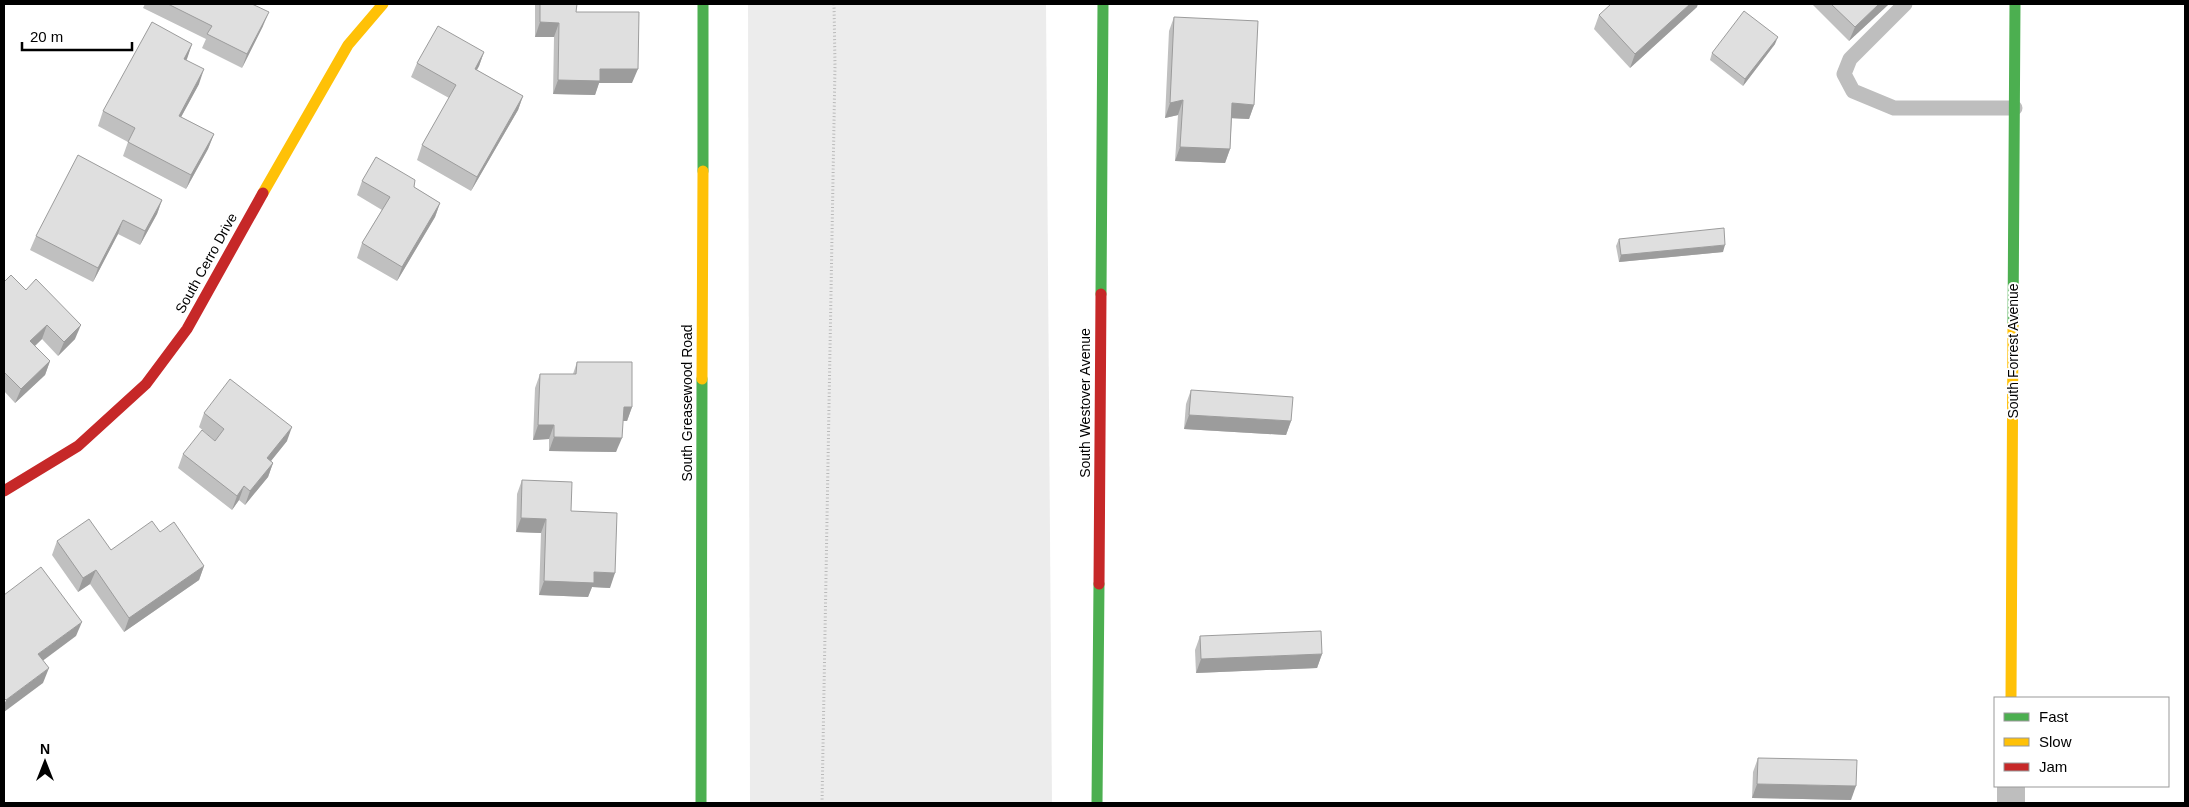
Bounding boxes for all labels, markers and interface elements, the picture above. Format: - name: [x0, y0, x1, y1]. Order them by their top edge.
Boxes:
- scale bar: [22, 20, 132, 52]
- text: 20 m: [30, 28, 63, 45]
- street label: South Cerro Drive: [172, 210, 240, 316]
- street label: South Forrest Avenue: [2005, 283, 2021, 419]
- street label: South Greasewood Road: [679, 324, 695, 482]
- street label: South Westover Avenue: [1077, 328, 1093, 478]
- legend: [1994, 697, 2169, 787]
- text: Fast: [2039, 708, 2069, 725]
- text: Slow: [2039, 733, 2072, 750]
- north arrow: [20, 737, 70, 787]
- text: N: [40, 741, 50, 757]
- text: Jam: [2039, 758, 2067, 775]

